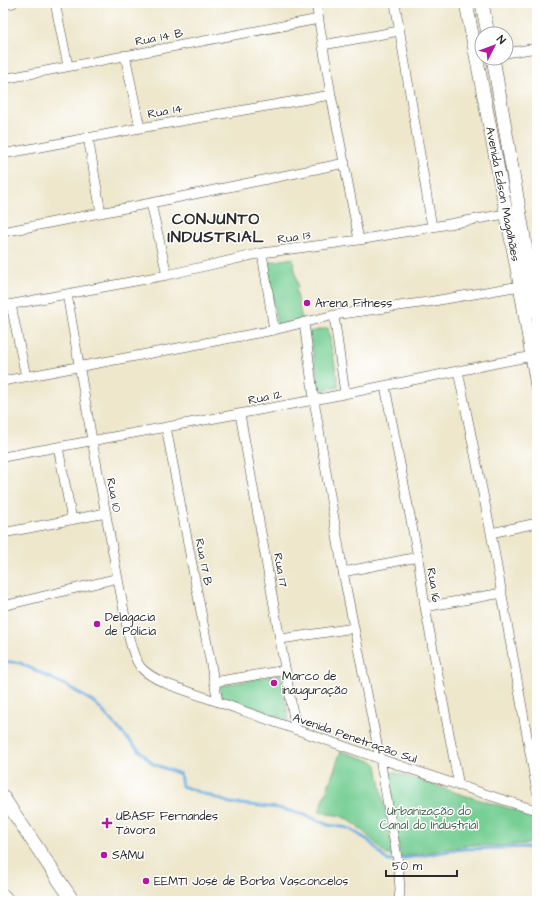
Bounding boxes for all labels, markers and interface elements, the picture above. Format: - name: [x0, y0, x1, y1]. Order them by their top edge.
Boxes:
- street label: Rua 14 B: [134, 24, 185, 50]
- north arrow: [474, 26, 514, 66]
- text: N: [493, 32, 509, 47]
- street label: Rua 14: [146, 100, 184, 123]
- street label: Avenida Edson Magalhães: [480, 125, 524, 263]
- district label: CONJUNTO INDUSTRIAL: [167, 208, 265, 248]
- street label: Rua 13: [276, 227, 312, 248]
- place label: Arena Fitness: [315, 295, 392, 312]
- marker: Arena Fitness: [302, 298, 312, 308]
- street label: Rua 12: [247, 386, 284, 409]
- street label: Rua 10: [102, 476, 125, 514]
- street label: Rua 17 B: [191, 537, 217, 588]
- street label: Rua 17: [269, 552, 292, 589]
- street label: Rua 16: [422, 567, 445, 604]
- place label: Delagacia de Polícia: [105, 609, 156, 640]
- marker: Delagacia de Polícia: [92, 619, 102, 629]
- place label: Marco de inauguração: [282, 668, 348, 700]
- marker: Marco de inauguração: [269, 678, 279, 688]
- street label: Avenida Penetração Sul: [290, 709, 419, 768]
- park label: Urbanização do Canal do Industrial: [380, 803, 478, 834]
- place label: UBASF Fernandes Távora: [116, 808, 218, 839]
- marker: UBASF Fernandes Távora: [101, 817, 113, 829]
- place label: SAMU: [112, 847, 144, 864]
- marker: SAMU: [99, 850, 109, 860]
- scale bar: [386, 852, 457, 878]
- text: 50 m: [392, 858, 423, 875]
- place label: EEMTI José de Borba Vasconcelos: [154, 873, 348, 890]
- marker: EEMTI José de Borba Vasconcelos: [141, 876, 151, 886]

